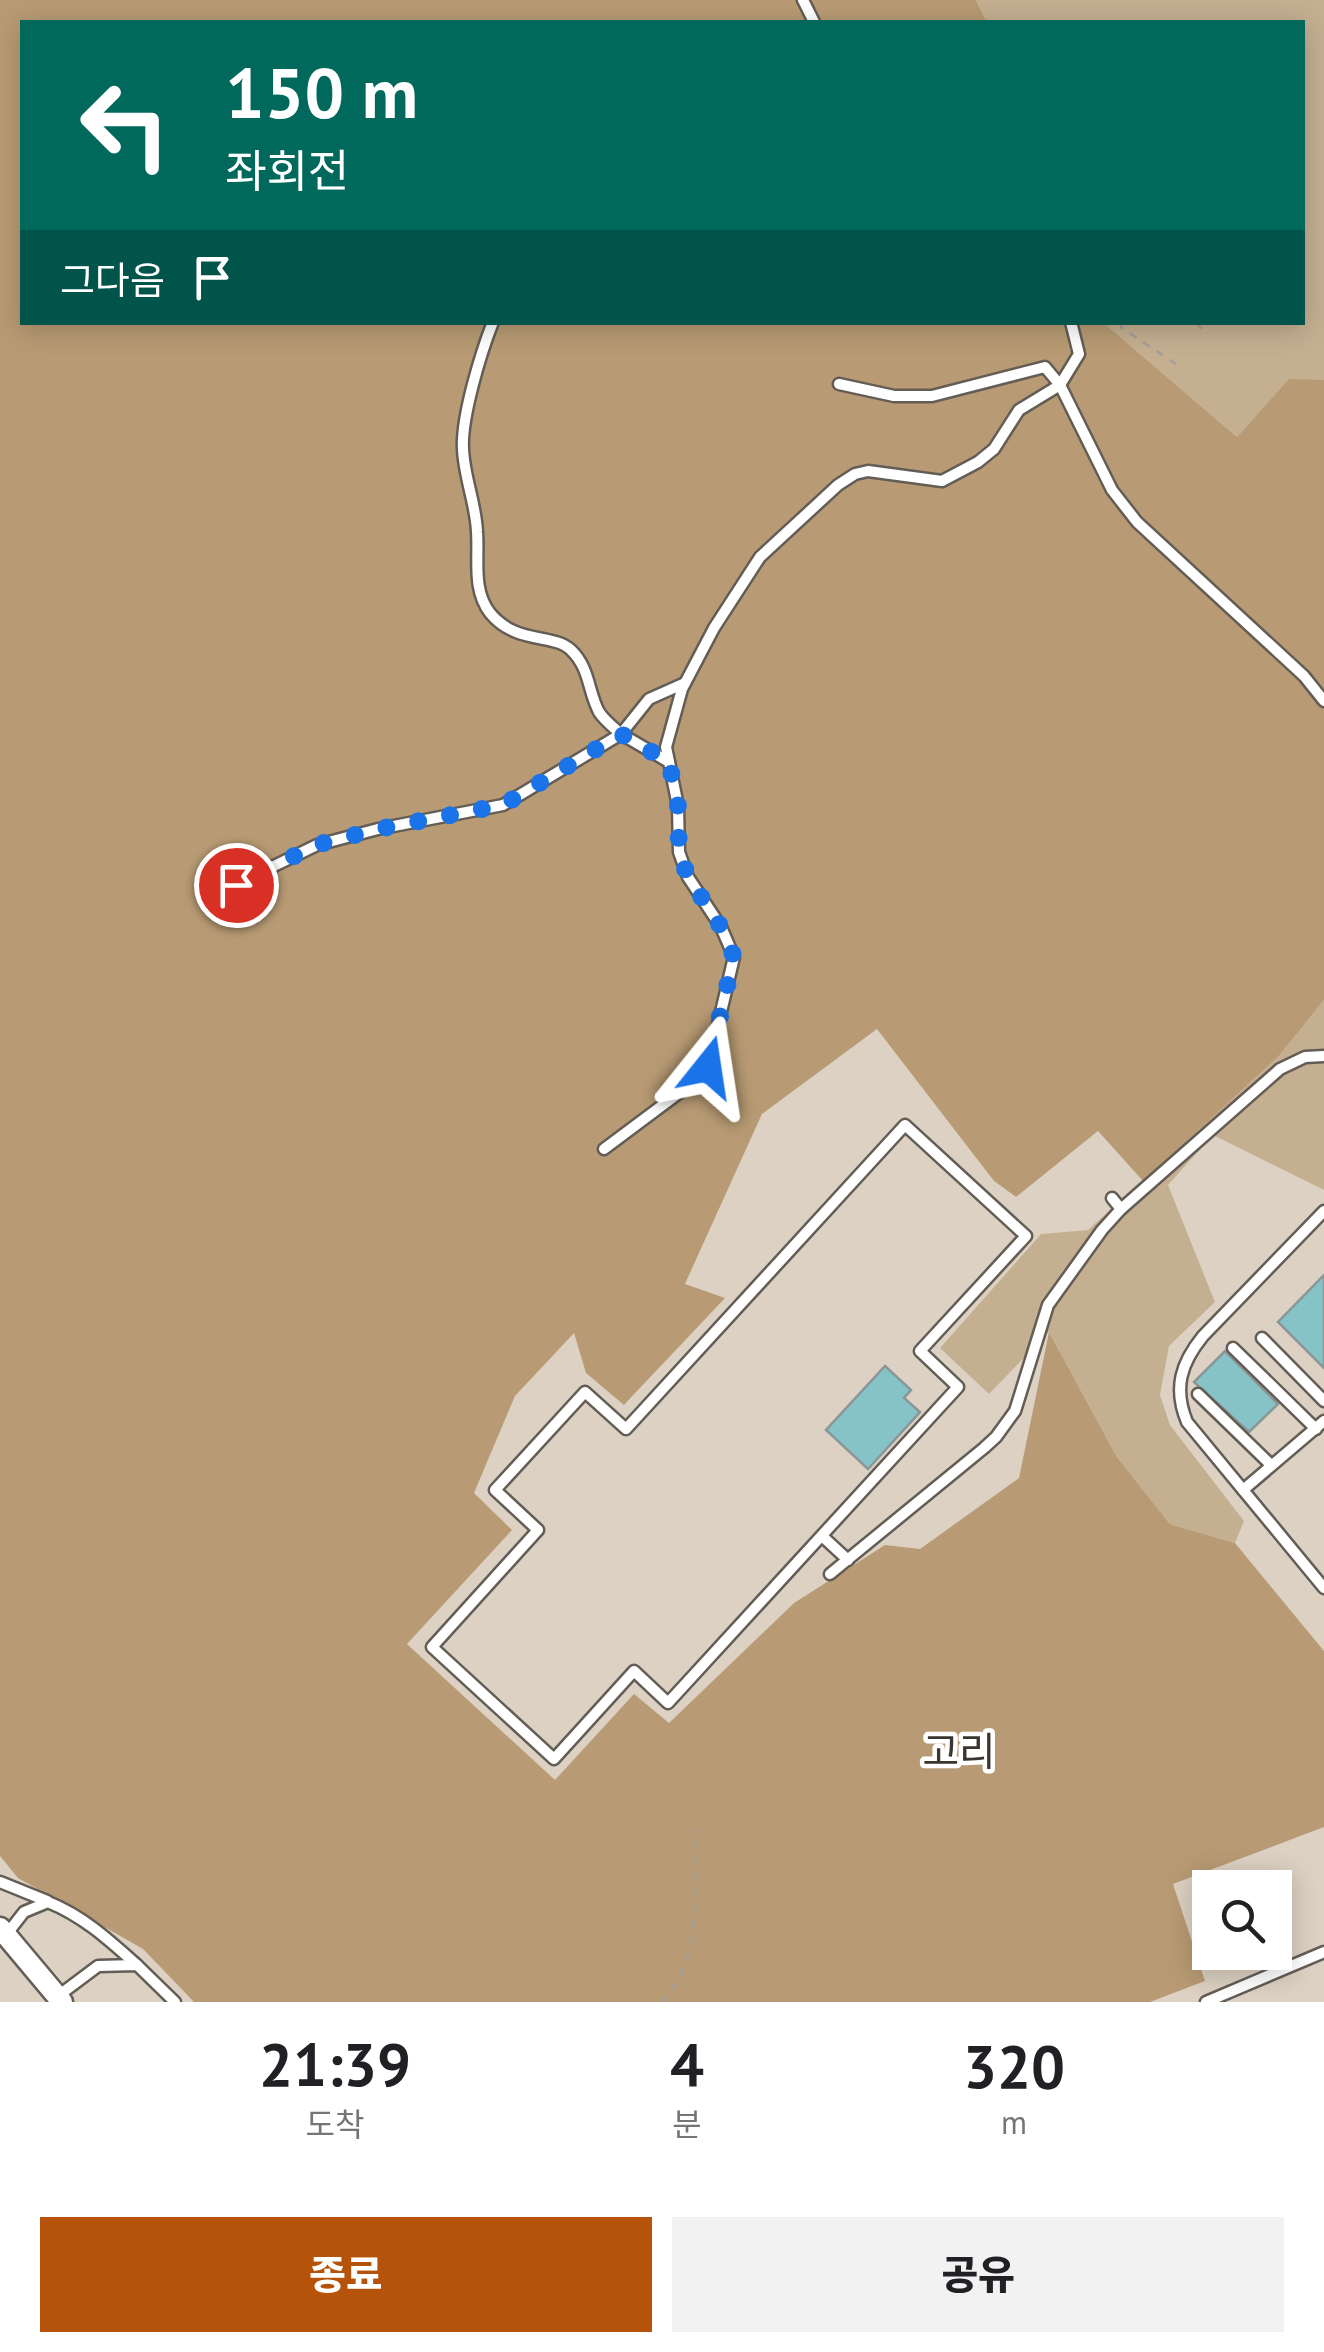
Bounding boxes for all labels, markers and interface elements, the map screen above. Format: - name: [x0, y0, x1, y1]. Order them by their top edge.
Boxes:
- text: 150 m: [225, 47, 418, 137]
- icon: left: [60, 60, 190, 190]
- text: 좌회전: [225, 141, 349, 199]
- icon: arrive: [185, 250, 240, 305]
- text: 그다음: [60, 255, 165, 304]
- pin: [194, 843, 279, 928]
- icon: arrive: [209, 858, 264, 913]
- position arrow: [656, 1015, 760, 1119]
- district label: 고리: [922, 1725, 996, 1777]
- map controls: [1192, 1870, 1292, 1970]
- button: search: [1192, 1870, 1292, 1970]
- text: 21:39: [259, 2025, 411, 2103]
- text: 4: [670, 2025, 704, 2103]
- text: 320: [963, 2027, 1065, 2105]
- text: m: [1001, 2101, 1027, 2143]
- text: 도착: [306, 2103, 364, 2145]
- text: 분: [672, 2103, 702, 2145]
- button: 종료: [40, 2217, 652, 2332]
- button: 공유: [672, 2217, 1284, 2332]

